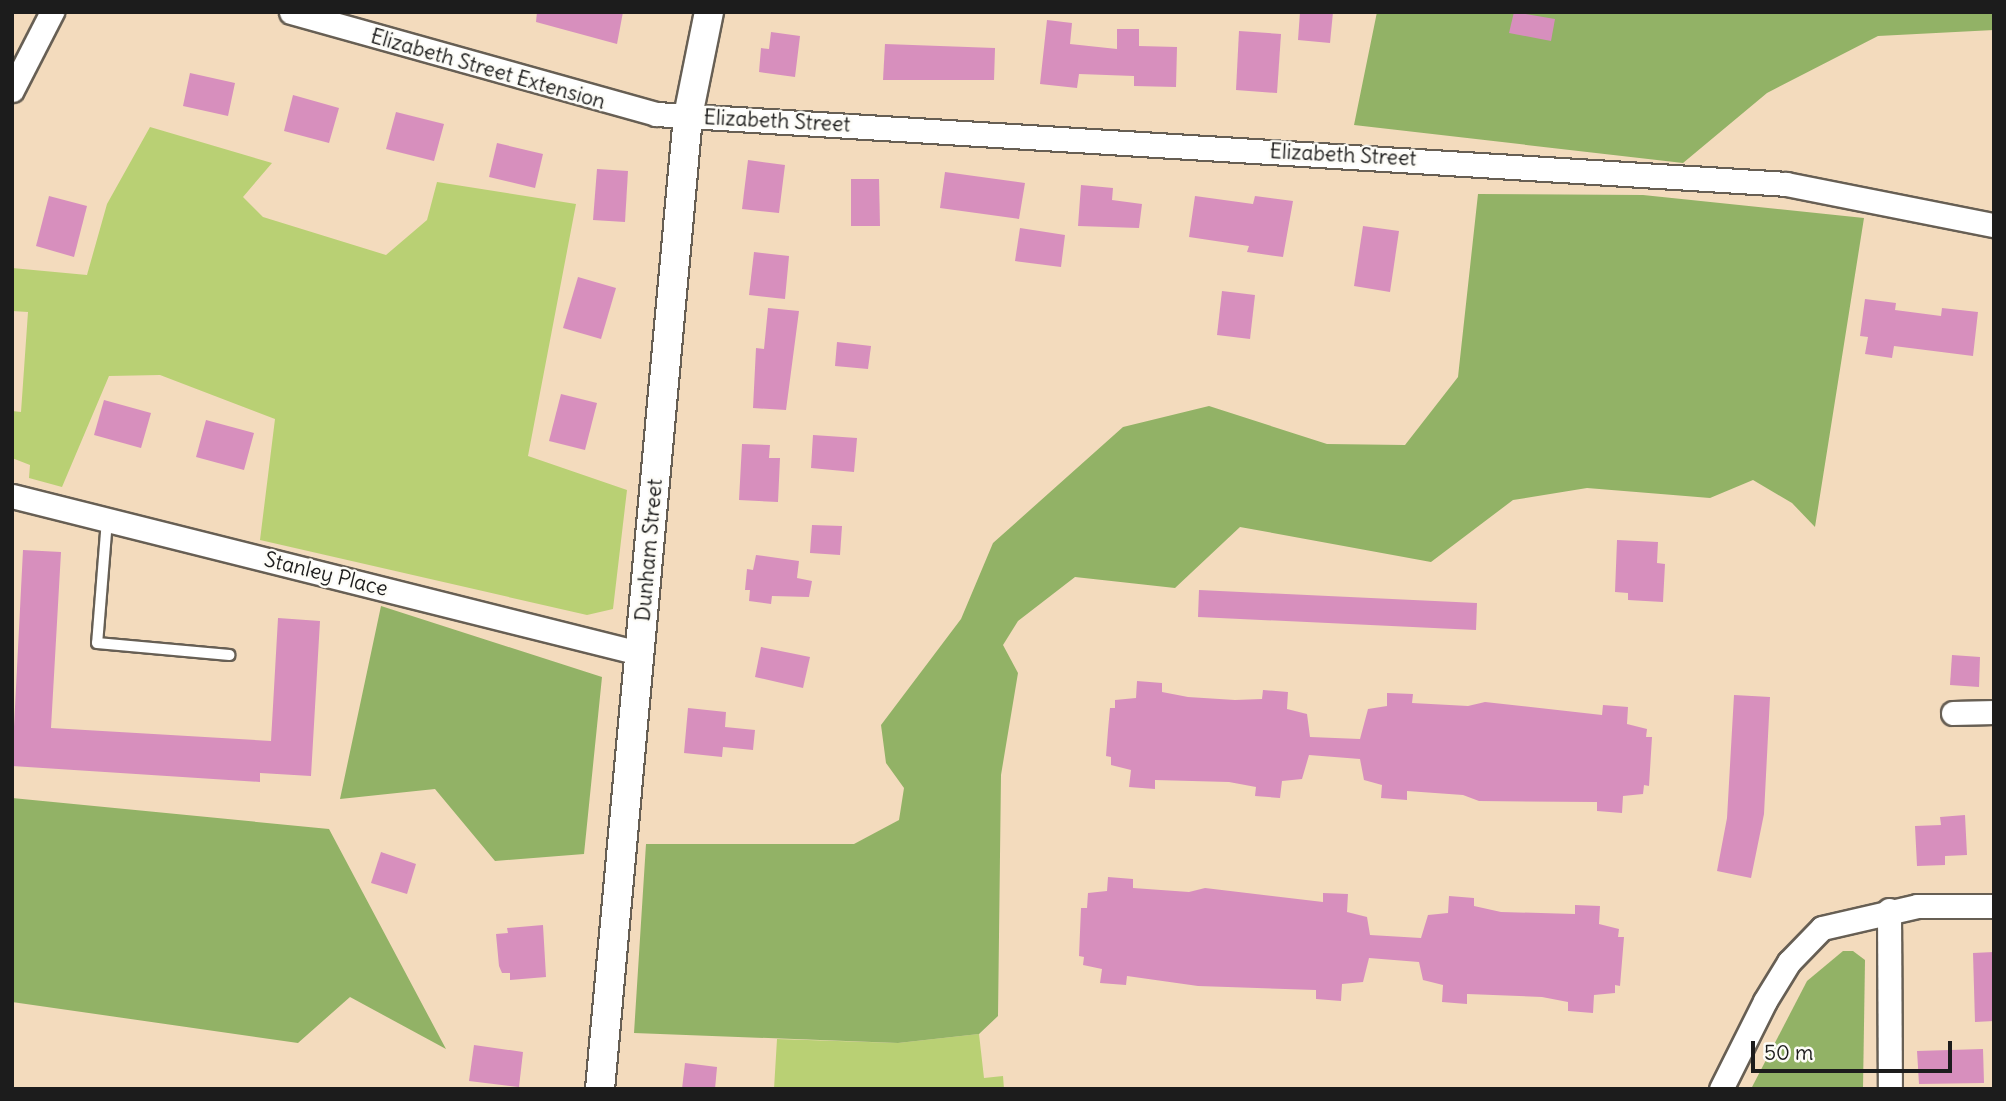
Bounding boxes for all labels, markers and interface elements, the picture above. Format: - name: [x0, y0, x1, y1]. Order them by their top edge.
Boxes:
- street label: Elizabeth Street Extension: [368, 23, 608, 115]
- street label: Elizabeth Street: [703, 105, 851, 137]
- street label: Elizabeth Street: [1269, 139, 1417, 171]
- street label: Dunham Street: [630, 478, 668, 622]
- street label: Stanley Place: [262, 546, 390, 602]
- scale bar: [1754, 1028, 1955, 1072]
- text: 50 m: [1764, 1039, 1813, 1066]

